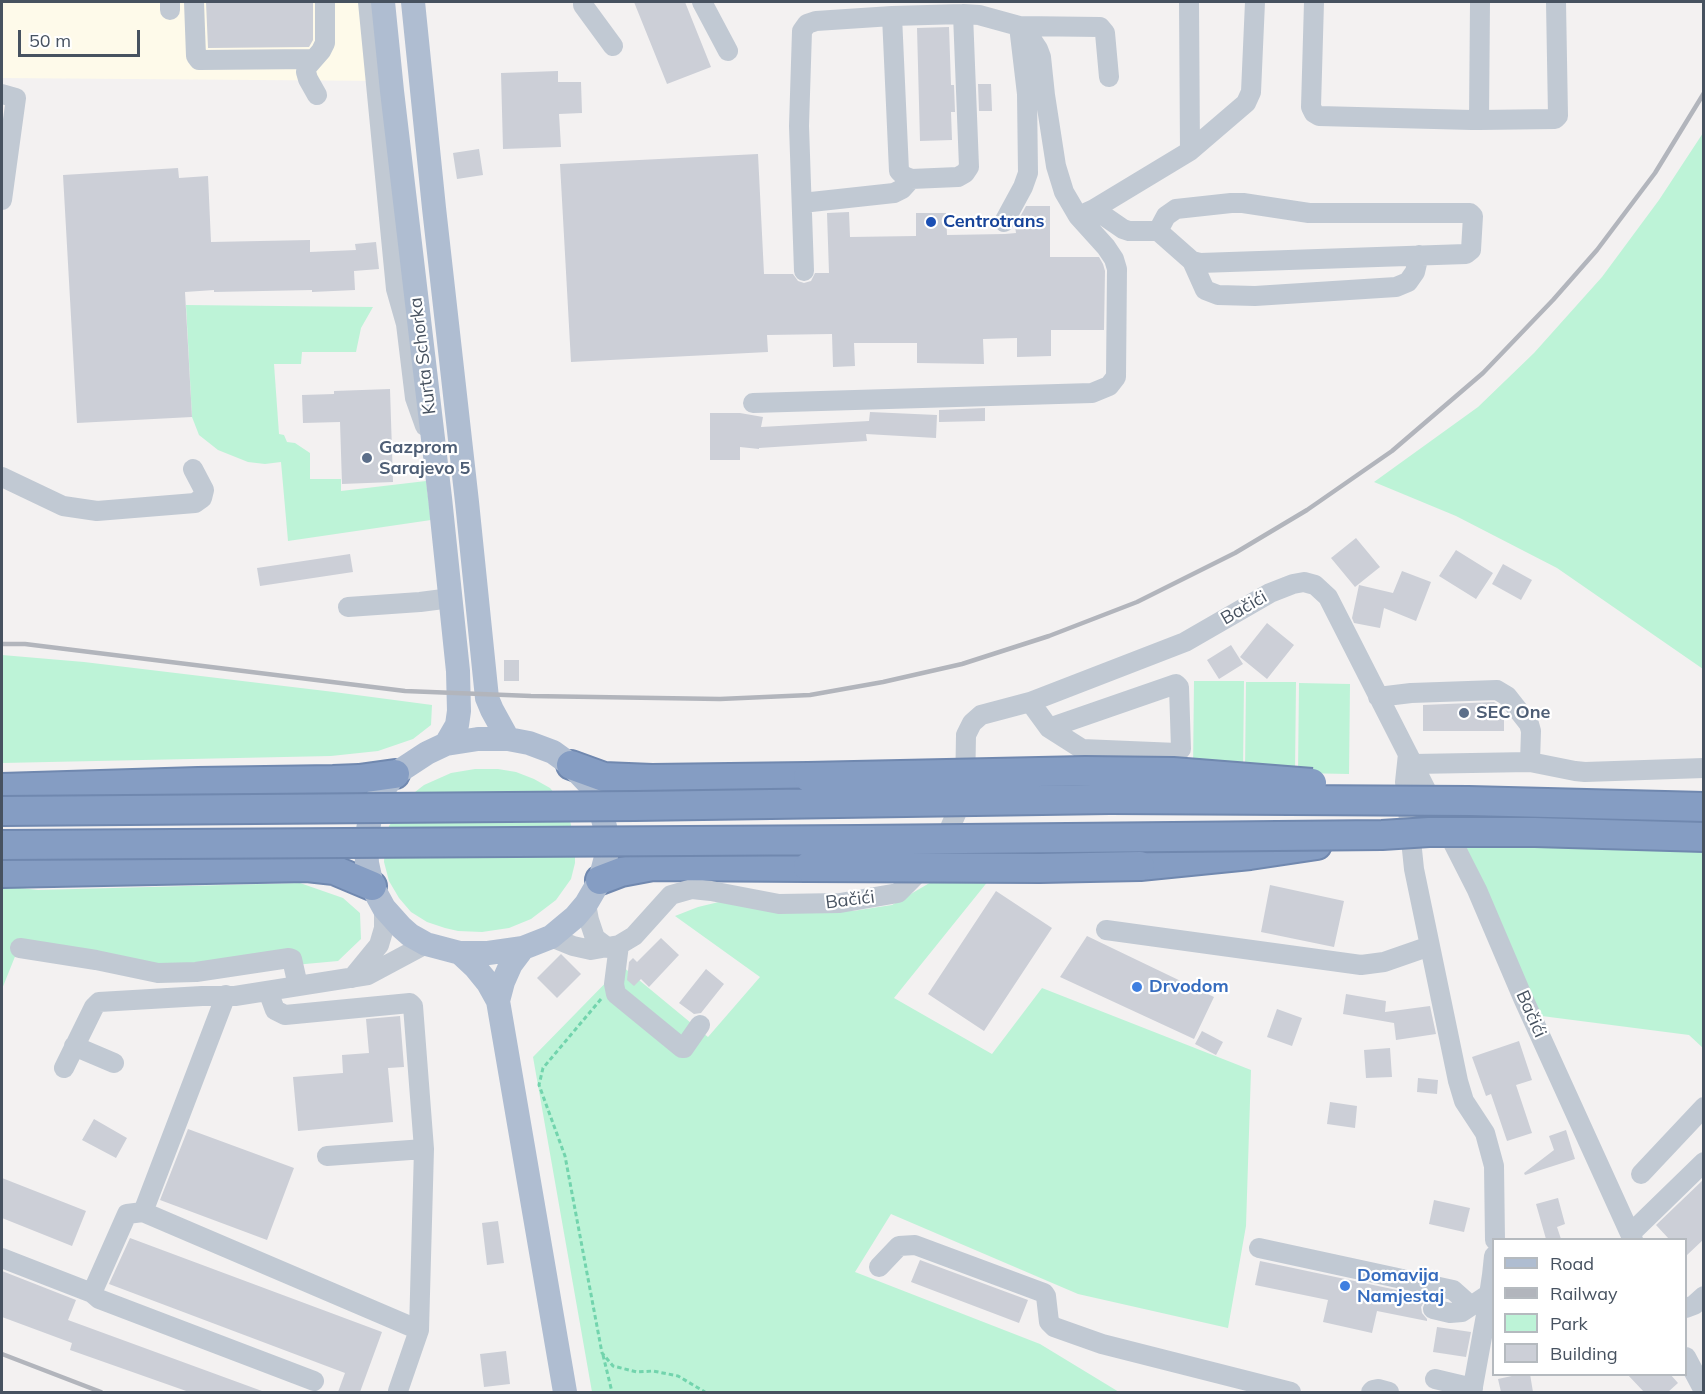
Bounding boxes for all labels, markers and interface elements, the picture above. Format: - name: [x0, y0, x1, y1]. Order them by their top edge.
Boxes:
- scale bar: [21, 18, 142, 56]
- text: 50 m: [29, 29, 71, 52]
- place label: Centrotrans: [943, 211, 1045, 233]
- marker: Centrotrans: [924, 215, 938, 229]
- street label: Kurta Schorka: [405, 296, 441, 416]
- place label: Gazprom Sarajevo 5: [379, 437, 470, 480]
- marker: Gazprom Sarajevo 5: [360, 451, 374, 465]
- street label: Bačići: [1217, 586, 1271, 630]
- place label: SEC One: [1476, 702, 1550, 724]
- marker: SEC One: [1457, 706, 1471, 720]
- street label: Bačići: [824, 886, 876, 914]
- place label: Drvodom: [1149, 976, 1229, 998]
- marker: Drvodom: [1130, 980, 1144, 994]
- street label: Bačići: [1511, 987, 1551, 1041]
- legend: [1492, 1238, 1687, 1376]
- text: Road: [1550, 1252, 1594, 1275]
- place label: Domavija Namjestaj: [1357, 1265, 1444, 1308]
- marker: Domavija Namjestaj: [1338, 1279, 1352, 1293]
- text: Railway: [1550, 1282, 1618, 1305]
- text: Park: [1550, 1312, 1588, 1335]
- text: Building: [1550, 1342, 1618, 1365]

